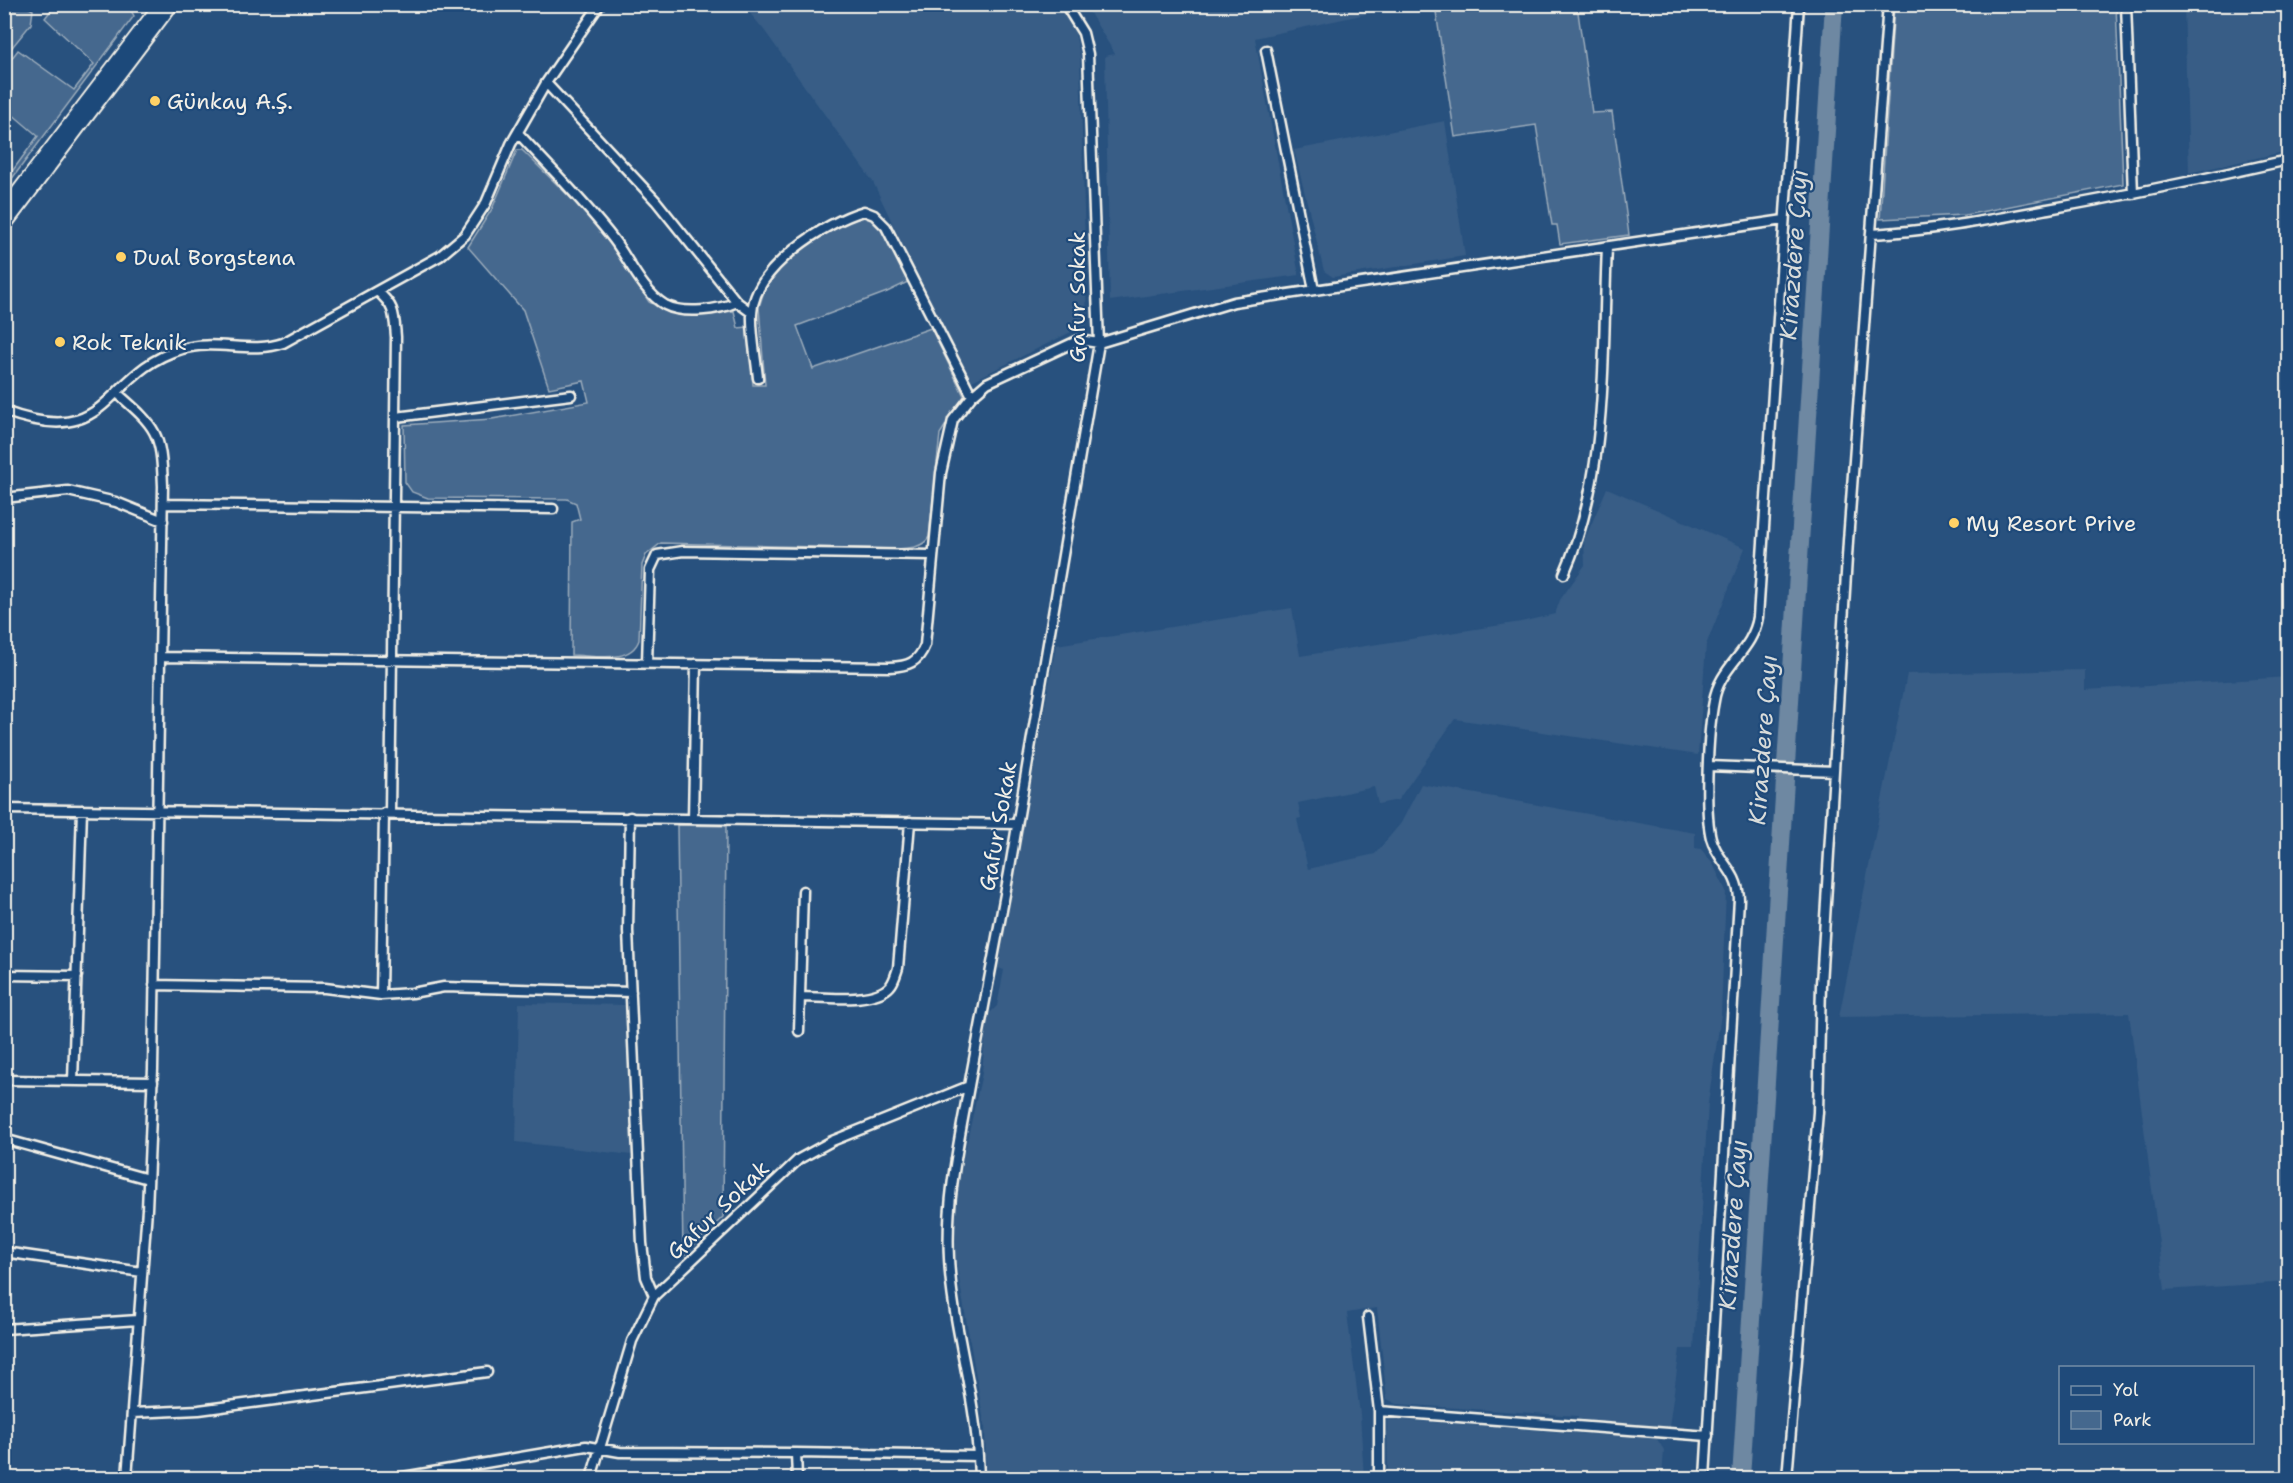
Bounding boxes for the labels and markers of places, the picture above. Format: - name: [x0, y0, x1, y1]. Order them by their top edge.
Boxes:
- place label: Günkay A.Ş.: [167, 87, 293, 116]
- marker: Günkay A.Ş.: [148, 94, 162, 108]
- place label: Dual Borgstena: [133, 243, 296, 272]
- marker: Dual Borgstena: [114, 250, 128, 264]
- place label: Rok Teknik: [72, 328, 187, 357]
- marker: Rok Teknik: [53, 335, 67, 349]
- place label: My Resort Prive: [1966, 509, 2136, 538]
- marker: My Resort Prive: [1947, 516, 1961, 530]

